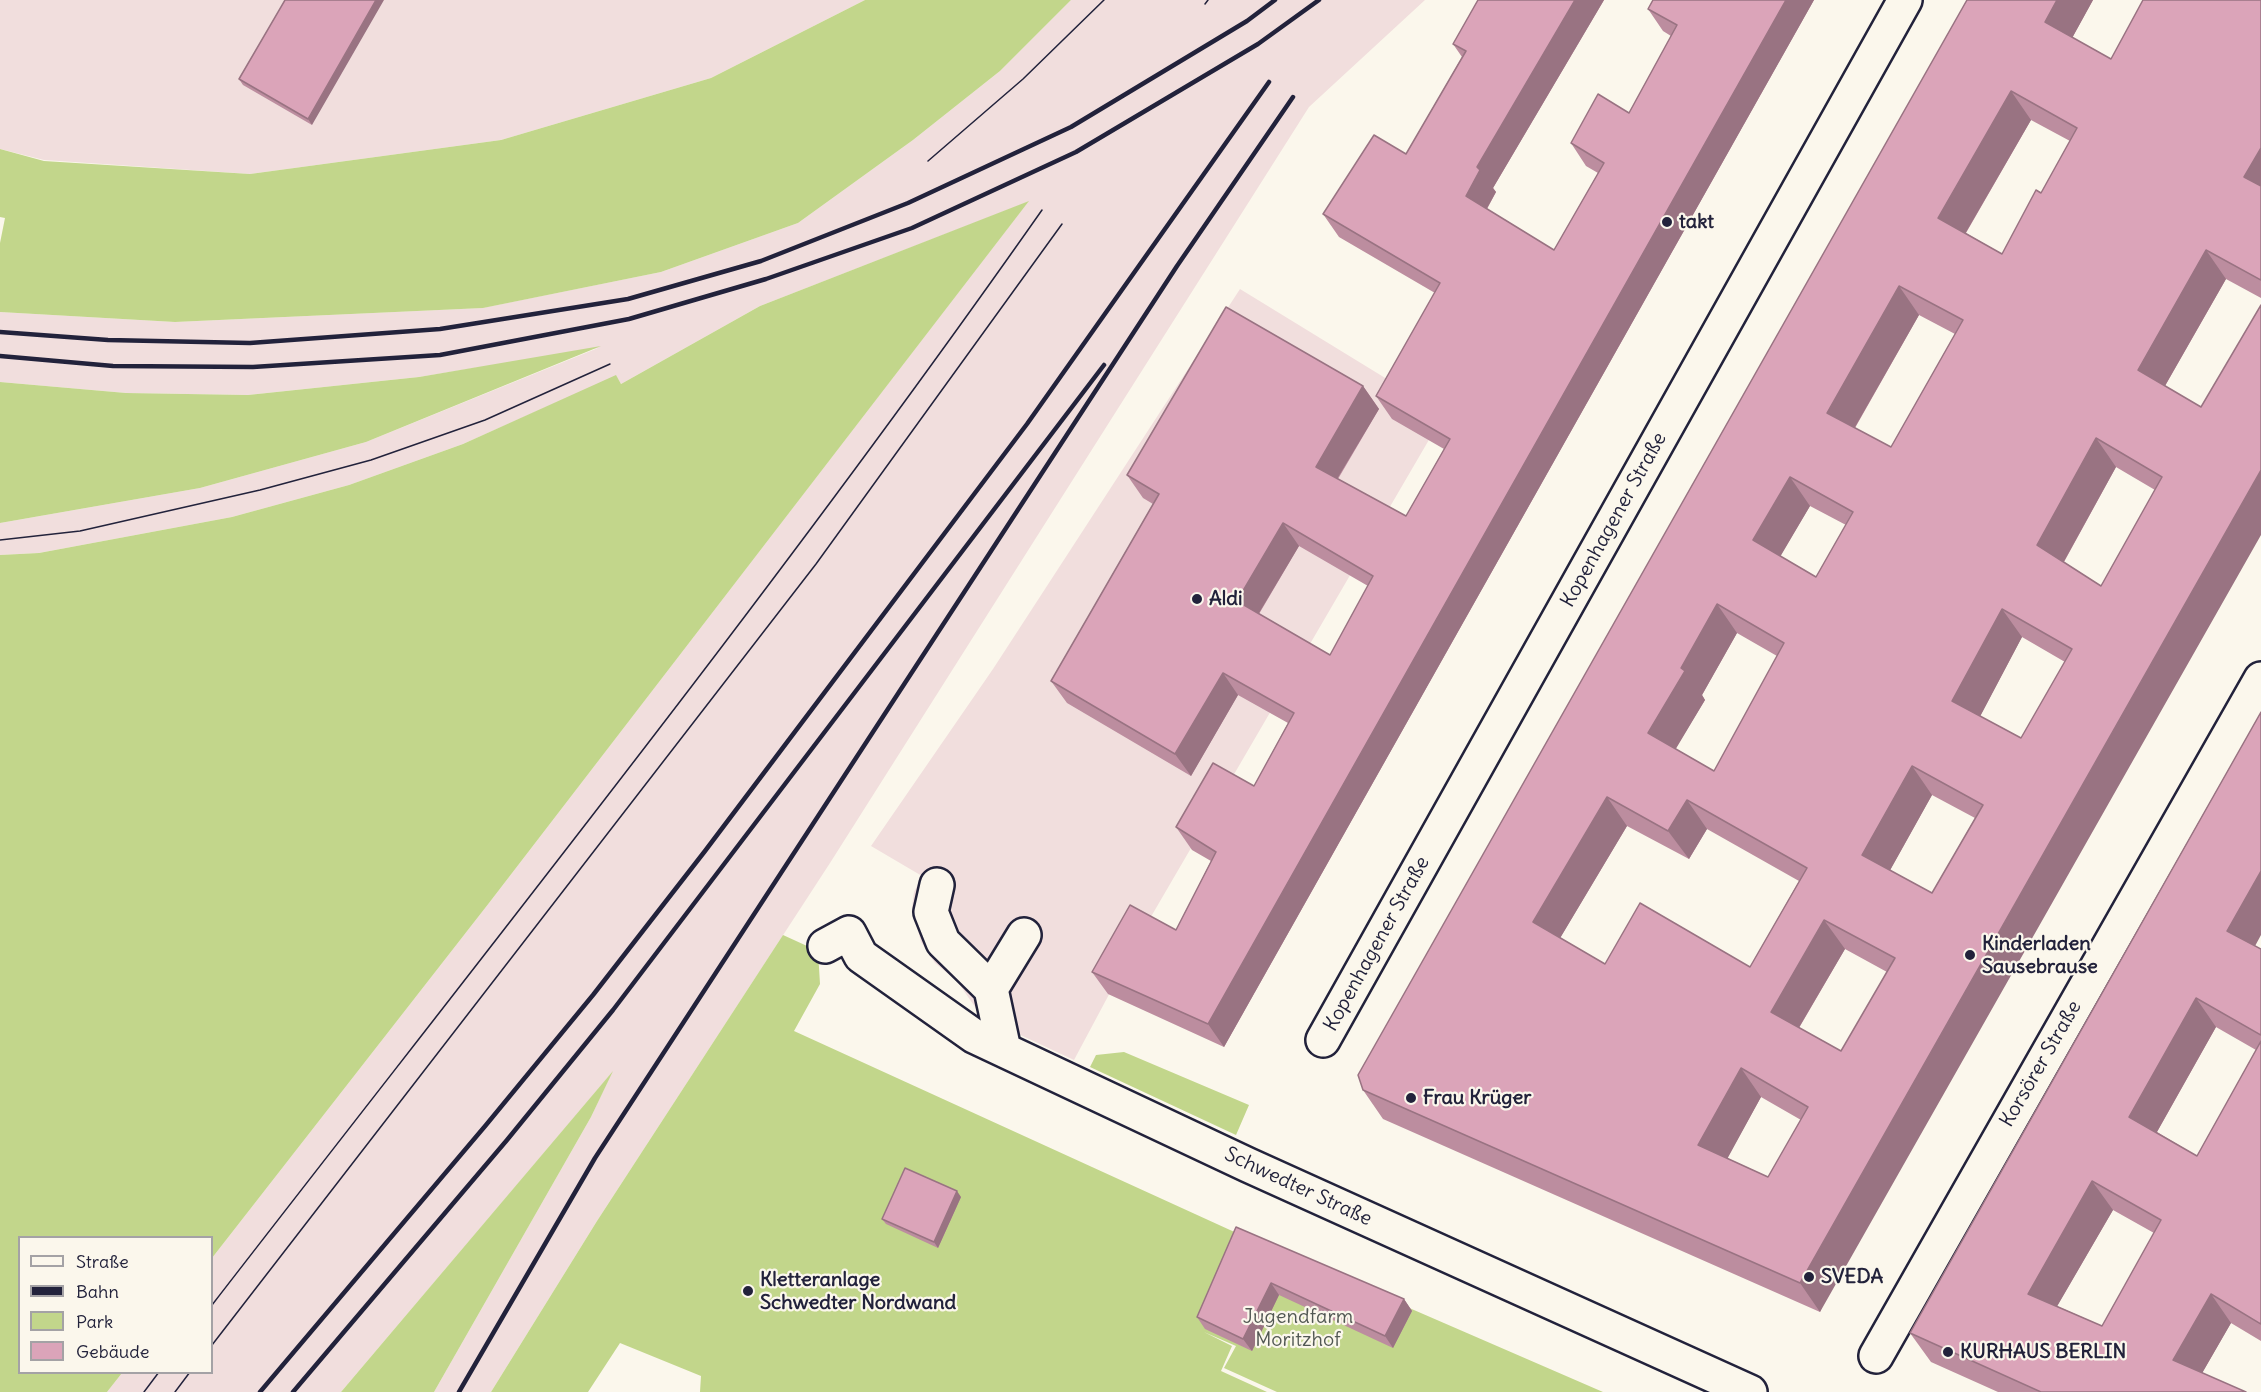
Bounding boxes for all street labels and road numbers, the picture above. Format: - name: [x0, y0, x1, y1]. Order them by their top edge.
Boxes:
- street label: Kopenhagener Straße: [1556, 429, 1672, 611]
- street label: Kopenhagener Straße: [1319, 853, 1435, 1035]
- street label: Korsörer Straße: [1995, 997, 2087, 1131]
- street label: Schwedter Straße: [1221, 1142, 1375, 1232]

